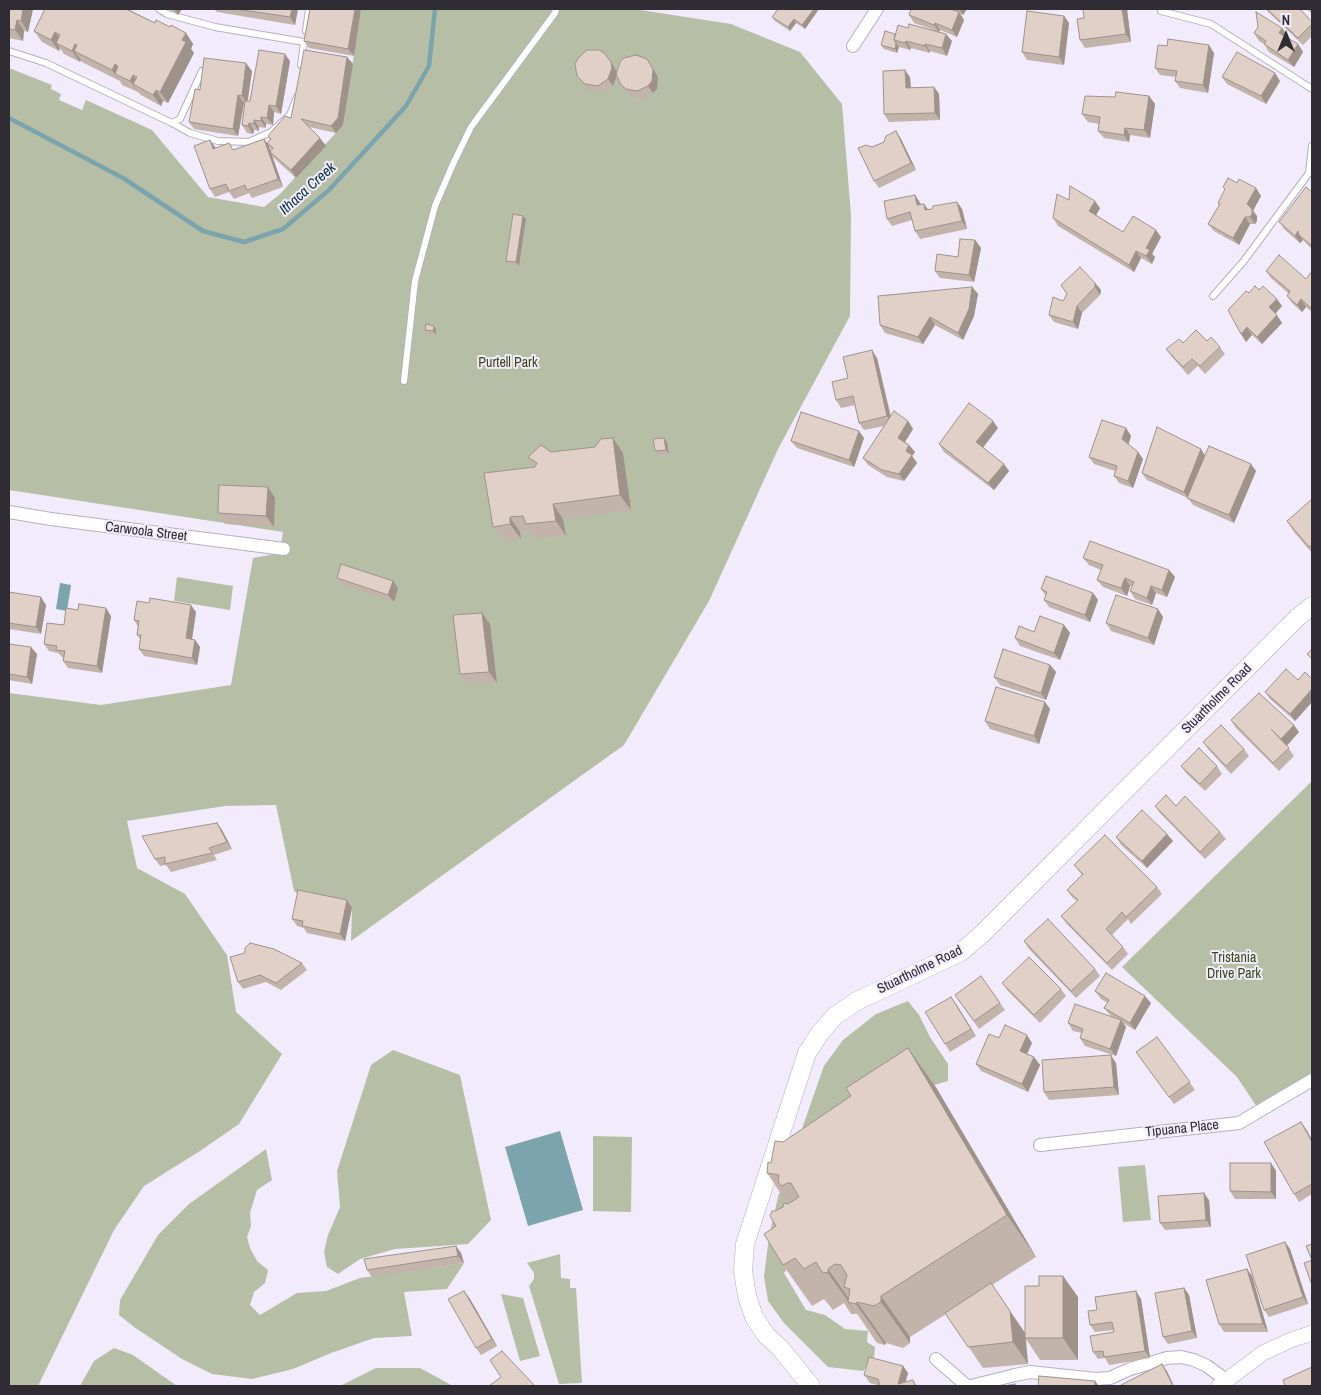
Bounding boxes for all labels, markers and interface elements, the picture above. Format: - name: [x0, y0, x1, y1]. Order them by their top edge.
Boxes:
- north arrow: [1261, 10, 1311, 60]
- text: N: [1282, 11, 1290, 29]
- water label: Ithaca Creek: [276, 159, 340, 219]
- park label: Purtell Park: [478, 355, 538, 371]
- street label: Carwoola Street: [104, 519, 188, 545]
- street label: Stuartholme Road: [1178, 660, 1256, 738]
- street label: Stuartholme Road: [875, 942, 965, 998]
- park label: Tristania Drive Park: [1207, 950, 1261, 982]
- street label: Tipuana Place: [1144, 1117, 1220, 1141]

